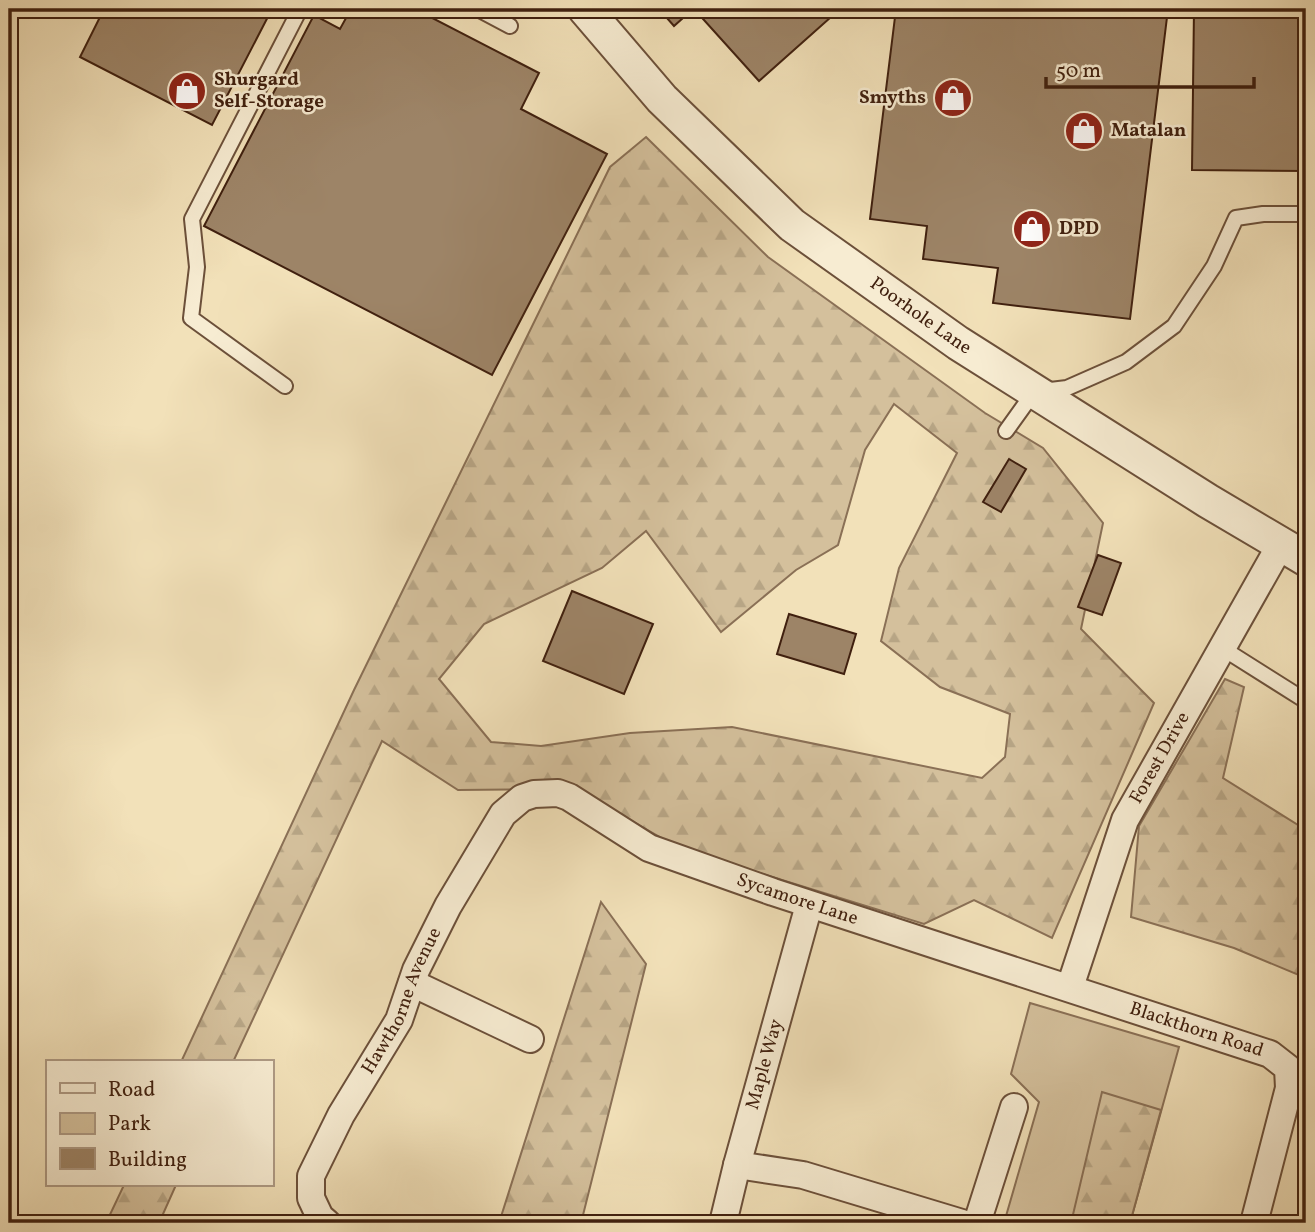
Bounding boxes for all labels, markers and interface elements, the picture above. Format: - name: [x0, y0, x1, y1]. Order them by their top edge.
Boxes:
- scale bar: [1046, 46, 1254, 90]
- text: 50 m: [1056, 57, 1101, 86]
- place label: Shurgard Self-Storage: [214, 67, 324, 115]
- shop icon: Shurgard Self-Storage: [166, 70, 208, 112]
- shop icon: Smyths: [932, 77, 974, 119]
- place label: Smyths: [859, 85, 926, 111]
- shop icon: Matalan: [1063, 110, 1105, 152]
- place label: Matalan: [1111, 118, 1186, 144]
- shop icon: DPD: [1011, 208, 1053, 250]
- place label: DPD: [1059, 216, 1099, 242]
- street label: Poorhole Lane: [864, 271, 976, 361]
- street label: Forest Drive: [1124, 707, 1196, 809]
- street label: Sycamore Lane: [733, 867, 861, 932]
- street label: Hawthorne Avenue: [356, 923, 448, 1079]
- street label: Blackthorn Road: [1126, 996, 1267, 1064]
- street label: Maple Way: [740, 1016, 790, 1113]
- legend: [46, 1060, 273, 1186]
- text: Road: [108, 1076, 155, 1105]
- text: Park: [108, 1110, 151, 1139]
- text: Building: [108, 1146, 187, 1175]

